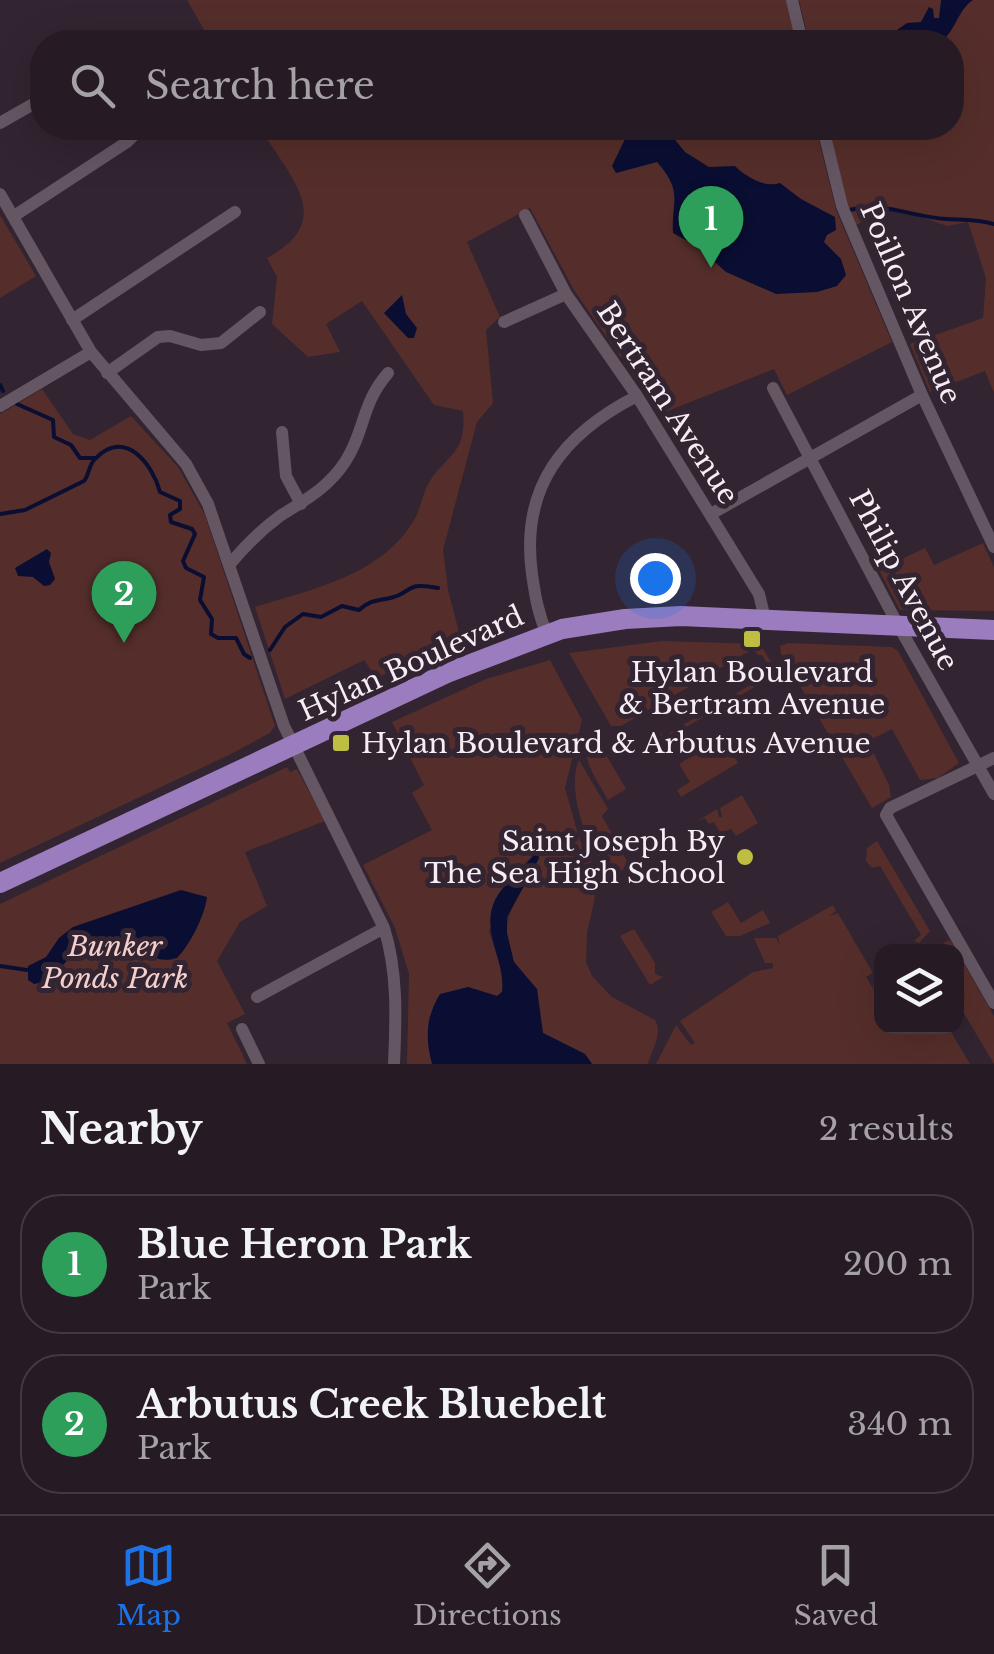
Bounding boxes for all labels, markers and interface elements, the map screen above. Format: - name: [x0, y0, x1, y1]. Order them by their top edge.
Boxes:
- search box: [30, 30, 964, 140]
- icon: search: [65, 58, 120, 113]
- text: Search here: [145, 62, 375, 109]
- pin: 1: [678, 186, 744, 268]
- street label: Poillon Avenue: [852, 197, 969, 409]
- street label: Bertram Avenue: [589, 296, 746, 511]
- street label: Philip Avenue: [841, 484, 966, 676]
- your location: [630, 553, 681, 604]
- pin: 2: [92, 560, 156, 643]
- street label: Hylan Boulevard: [293, 598, 529, 729]
- marker: Hylan Boulevard & Bertram Avenue: [741, 628, 763, 650]
- place label: Hylan Boulevard & Bertram Avenue: [619, 655, 885, 722]
- place label: Hylan Boulevard & Arbutus Avenue: [361, 726, 870, 761]
- marker: Hylan Boulevard & Arbutus Avenue: [330, 732, 352, 754]
- place label: Saint Joseph By The Sea High School: [424, 824, 725, 891]
- marker: Saint Joseph By The Sea High School: [734, 846, 756, 868]
- park label: Bunker Ponds Park: [41, 929, 188, 996]
- map controls: [874, 944, 964, 1034]
- button: layers: [874, 944, 964, 1034]
- text: Nearby: [40, 1103, 203, 1155]
- text: 2 results: [819, 1109, 954, 1149]
- text: Blue Heron Park: [137, 1221, 472, 1268]
- text: 1: [68, 1244, 81, 1284]
- text: 200 m: [843, 1244, 952, 1284]
- text: Park: [137, 1268, 211, 1308]
- text: Arbutus Creek Bluebelt: [137, 1381, 606, 1428]
- text: 2: [64, 1404, 85, 1444]
- text: 340 m: [847, 1404, 952, 1444]
- text: Park: [137, 1428, 211, 1468]
- tab: Map: [116, 1538, 181, 1633]
- tab: Directions: [413, 1538, 562, 1633]
- tab: Saved: [794, 1538, 878, 1633]

